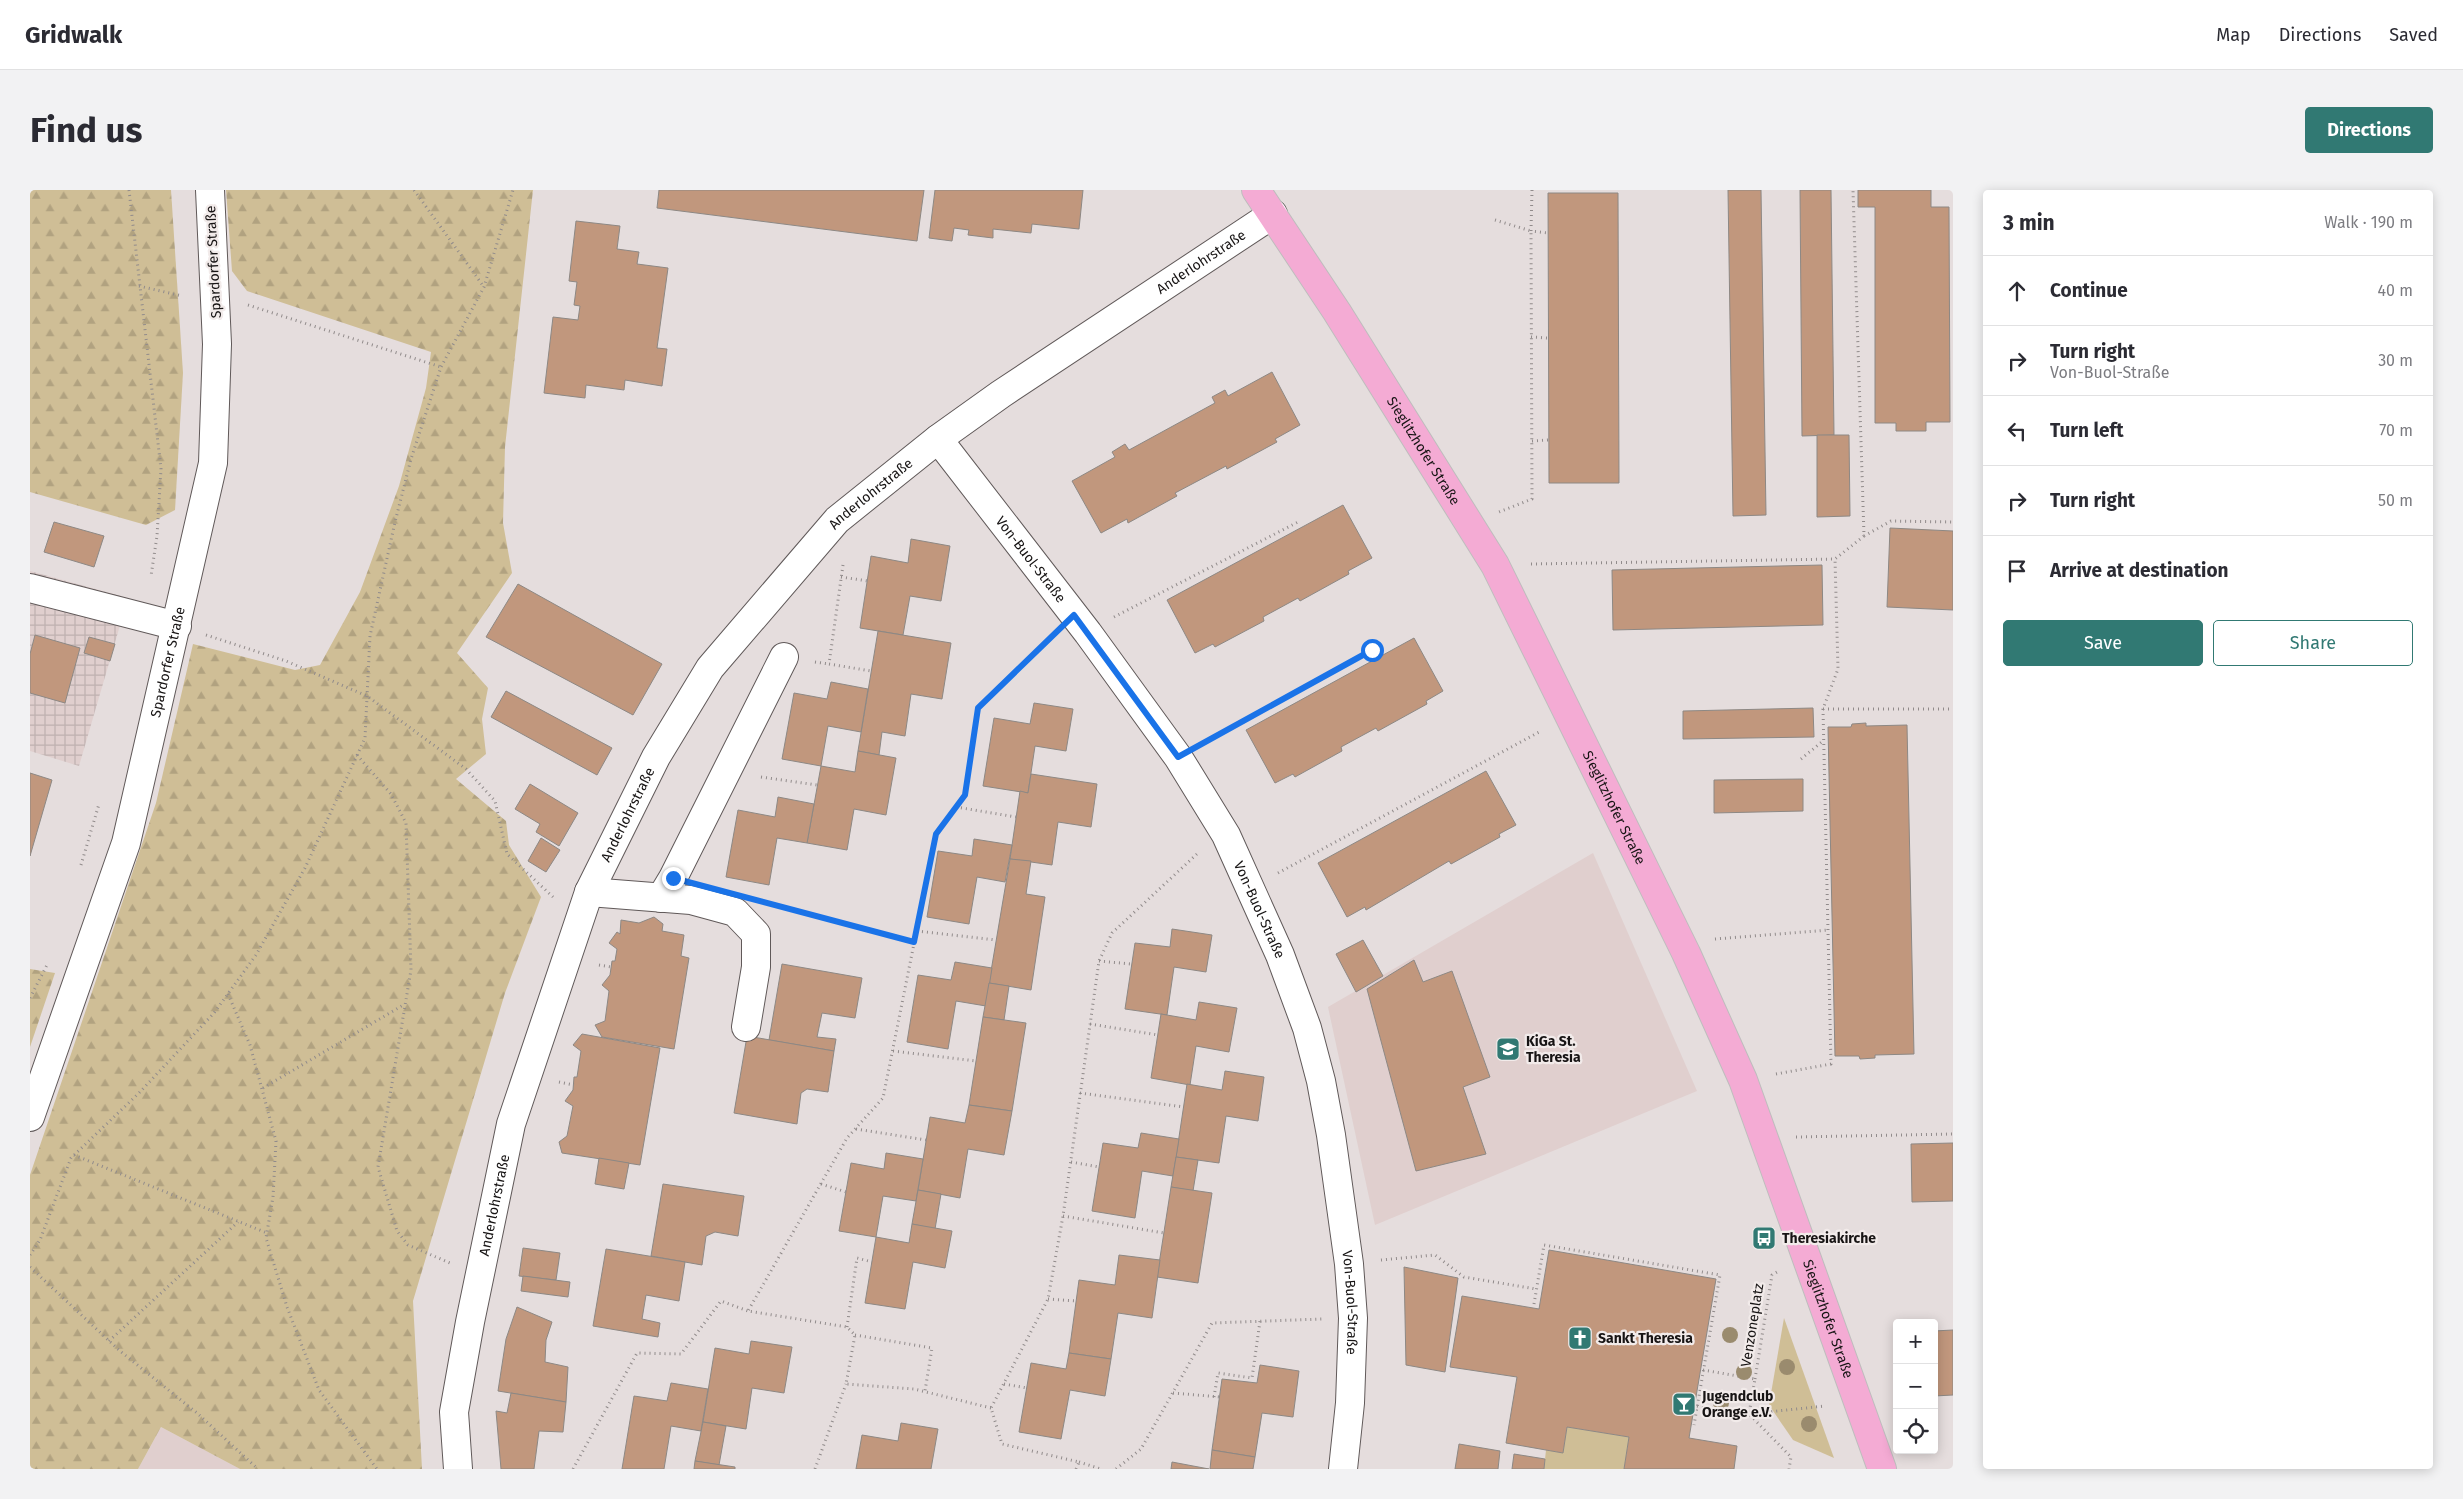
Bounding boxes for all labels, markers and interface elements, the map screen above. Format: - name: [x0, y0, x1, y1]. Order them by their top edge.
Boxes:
- text: Gridwalk: [25, 21, 122, 49]
- text: Map: [2216, 24, 2251, 46]
- text: Directions: [2279, 24, 2361, 46]
- text: Saved: [2389, 24, 2438, 46]
- button: Directions: [2305, 107, 2433, 153]
- text: Find us: [30, 109, 142, 151]
- street label: Spardorfer Straße: [202, 205, 225, 319]
- text: 3 min: [2003, 210, 2055, 236]
- text: Walk · 190 m: [2324, 213, 2413, 232]
- street label: Anderlohrstraße: [1153, 226, 1249, 298]
- icon: ahead: [2003, 277, 2031, 305]
- text: Continue: [2050, 279, 2128, 302]
- text: 40 m: [2378, 281, 2413, 300]
- text: Turn right: [2050, 340, 2135, 363]
- icon: right: [2003, 347, 2031, 375]
- text: 30 m: [2378, 351, 2413, 370]
- text: Von-Buol-Straße: [2050, 363, 2169, 382]
- street label: Sieglitzhofer Straße: [1383, 394, 1463, 508]
- icon: left: [2003, 417, 2031, 445]
- text: Turn left: [2050, 419, 2124, 442]
- text: 70 m: [2379, 421, 2413, 440]
- street label: Anderlohrstraße: [825, 455, 916, 533]
- icon: right: [2003, 487, 2031, 515]
- text: Turn right: [2050, 489, 2135, 512]
- text: 50 m: [2378, 491, 2413, 510]
- street label: Von-Buol-Straße: [992, 513, 1069, 606]
- icon: arrive: [2003, 557, 2031, 585]
- text: Arrive at destination: [2050, 559, 2229, 582]
- street label: Spardorfer Straße: [147, 605, 189, 719]
- button: Save: [2003, 620, 2203, 666]
- button: Share: [2213, 620, 2413, 666]
- route start: [1361, 639, 1384, 662]
- street label: Sieglitzhofer Straße: [1579, 748, 1649, 867]
- street label: Anderlohrstraße: [597, 765, 659, 865]
- street label: Von-Buol-Straße: [1230, 859, 1288, 961]
- route end: [662, 867, 685, 890]
- place label: KiGa St. Theresia: [1526, 1033, 1581, 1066]
- school or university icon: KiGa St. Theresia: [1495, 1036, 1521, 1062]
- street label: Anderlohrstraße: [476, 1153, 514, 1258]
- bus stop icon: Theresiakirche: [1751, 1225, 1777, 1251]
- place label: Theresiakirche: [1782, 1230, 1876, 1247]
- street label: Von-Buol-Straße: [1338, 1249, 1361, 1355]
- street label: Sieglitzhofer Straße: [1799, 1257, 1857, 1381]
- street label: Venzoneplatz: [1737, 1282, 1767, 1368]
- map controls: [1893, 1319, 1938, 1454]
- button: +: [1893, 1319, 1938, 1364]
- church icon: Sankt Theresia: [1567, 1325, 1593, 1351]
- place label: Sankt Theresia: [1598, 1330, 1693, 1347]
- button: −: [1893, 1364, 1938, 1409]
- place label: Jugendclub Orange e.V.: [1701, 1388, 1773, 1421]
- bar icon: Jugendclub Orange e.V.: [1671, 1391, 1697, 1417]
- button: locate: [1893, 1409, 1938, 1454]

